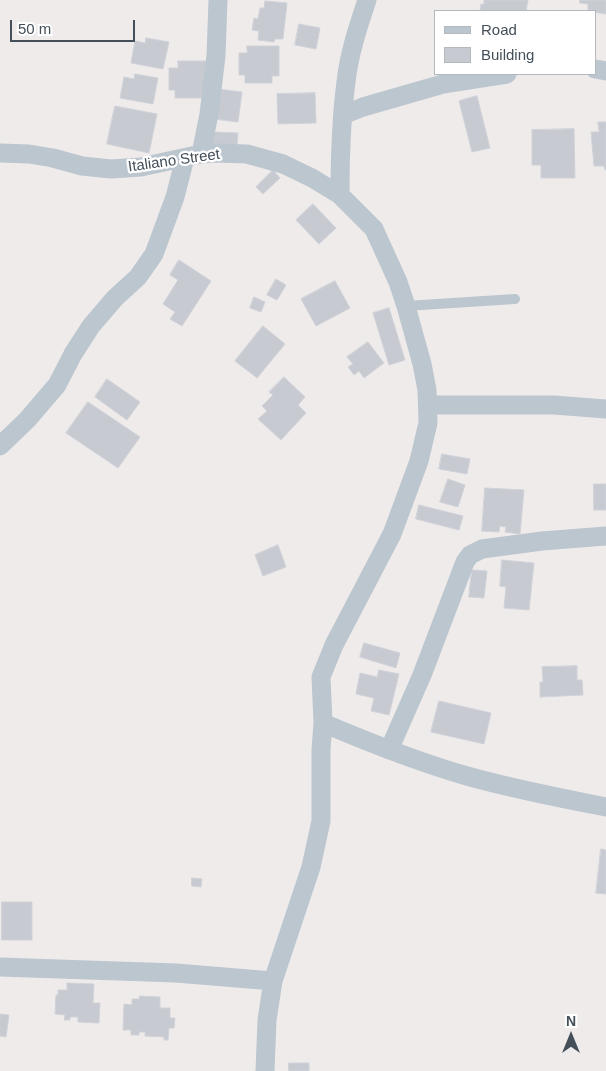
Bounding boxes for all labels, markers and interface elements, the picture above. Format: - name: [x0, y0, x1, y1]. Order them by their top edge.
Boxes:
- scale bar: [12, 10, 138, 42]
- legend: [434, 10, 596, 75]
- text: 50 m: [18, 20, 51, 37]
- text: Road: [481, 21, 517, 38]
- text: Building: [481, 46, 534, 63]
- street label: Italiano Street: [127, 146, 221, 176]
- north arrow: [546, 1011, 596, 1061]
- text: N: [566, 1013, 576, 1029]

